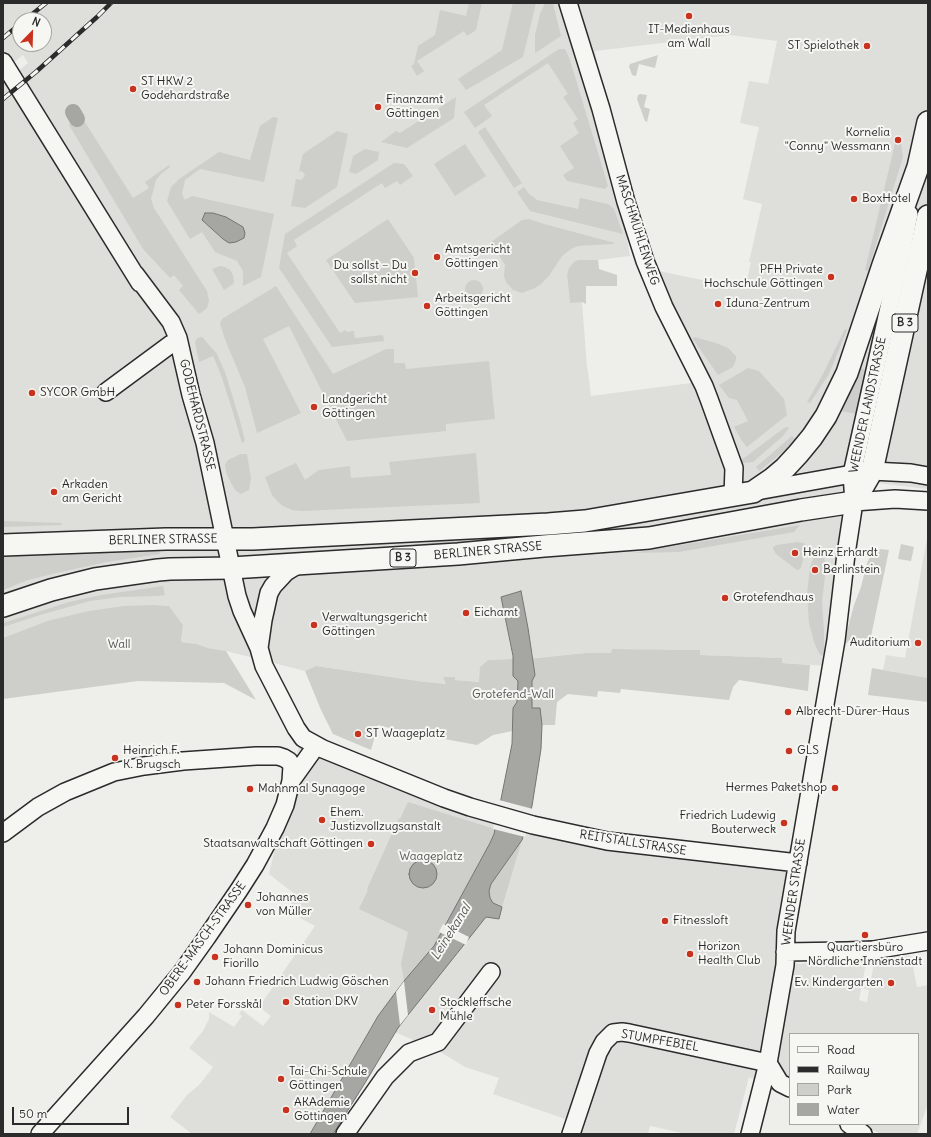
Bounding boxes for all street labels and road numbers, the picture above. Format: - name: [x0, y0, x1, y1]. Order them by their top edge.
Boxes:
- street label: MASCHMÜHLENWEG: [612, 173, 662, 287]
- road number: B 3: [892, 314, 918, 332]
- street label: WEENDER LANDSTRASSE: [847, 336, 889, 474]
- street label: GODEHARDSTRASSE: [176, 358, 218, 472]
- street label: BERLINER STRASSE: [108, 532, 218, 548]
- street label: BERLINER STRASSE: [433, 539, 543, 563]
- road number: B 3: [390, 549, 416, 567]
- street label: REITSTALLSTRASSE: [578, 827, 688, 859]
- street label: WEENDER STRASSE: [779, 838, 809, 946]
- street label: OBERE-MASCH-STRASSE: [157, 879, 249, 999]
- street label: STUMPFEBIEL: [620, 1027, 700, 1055]

